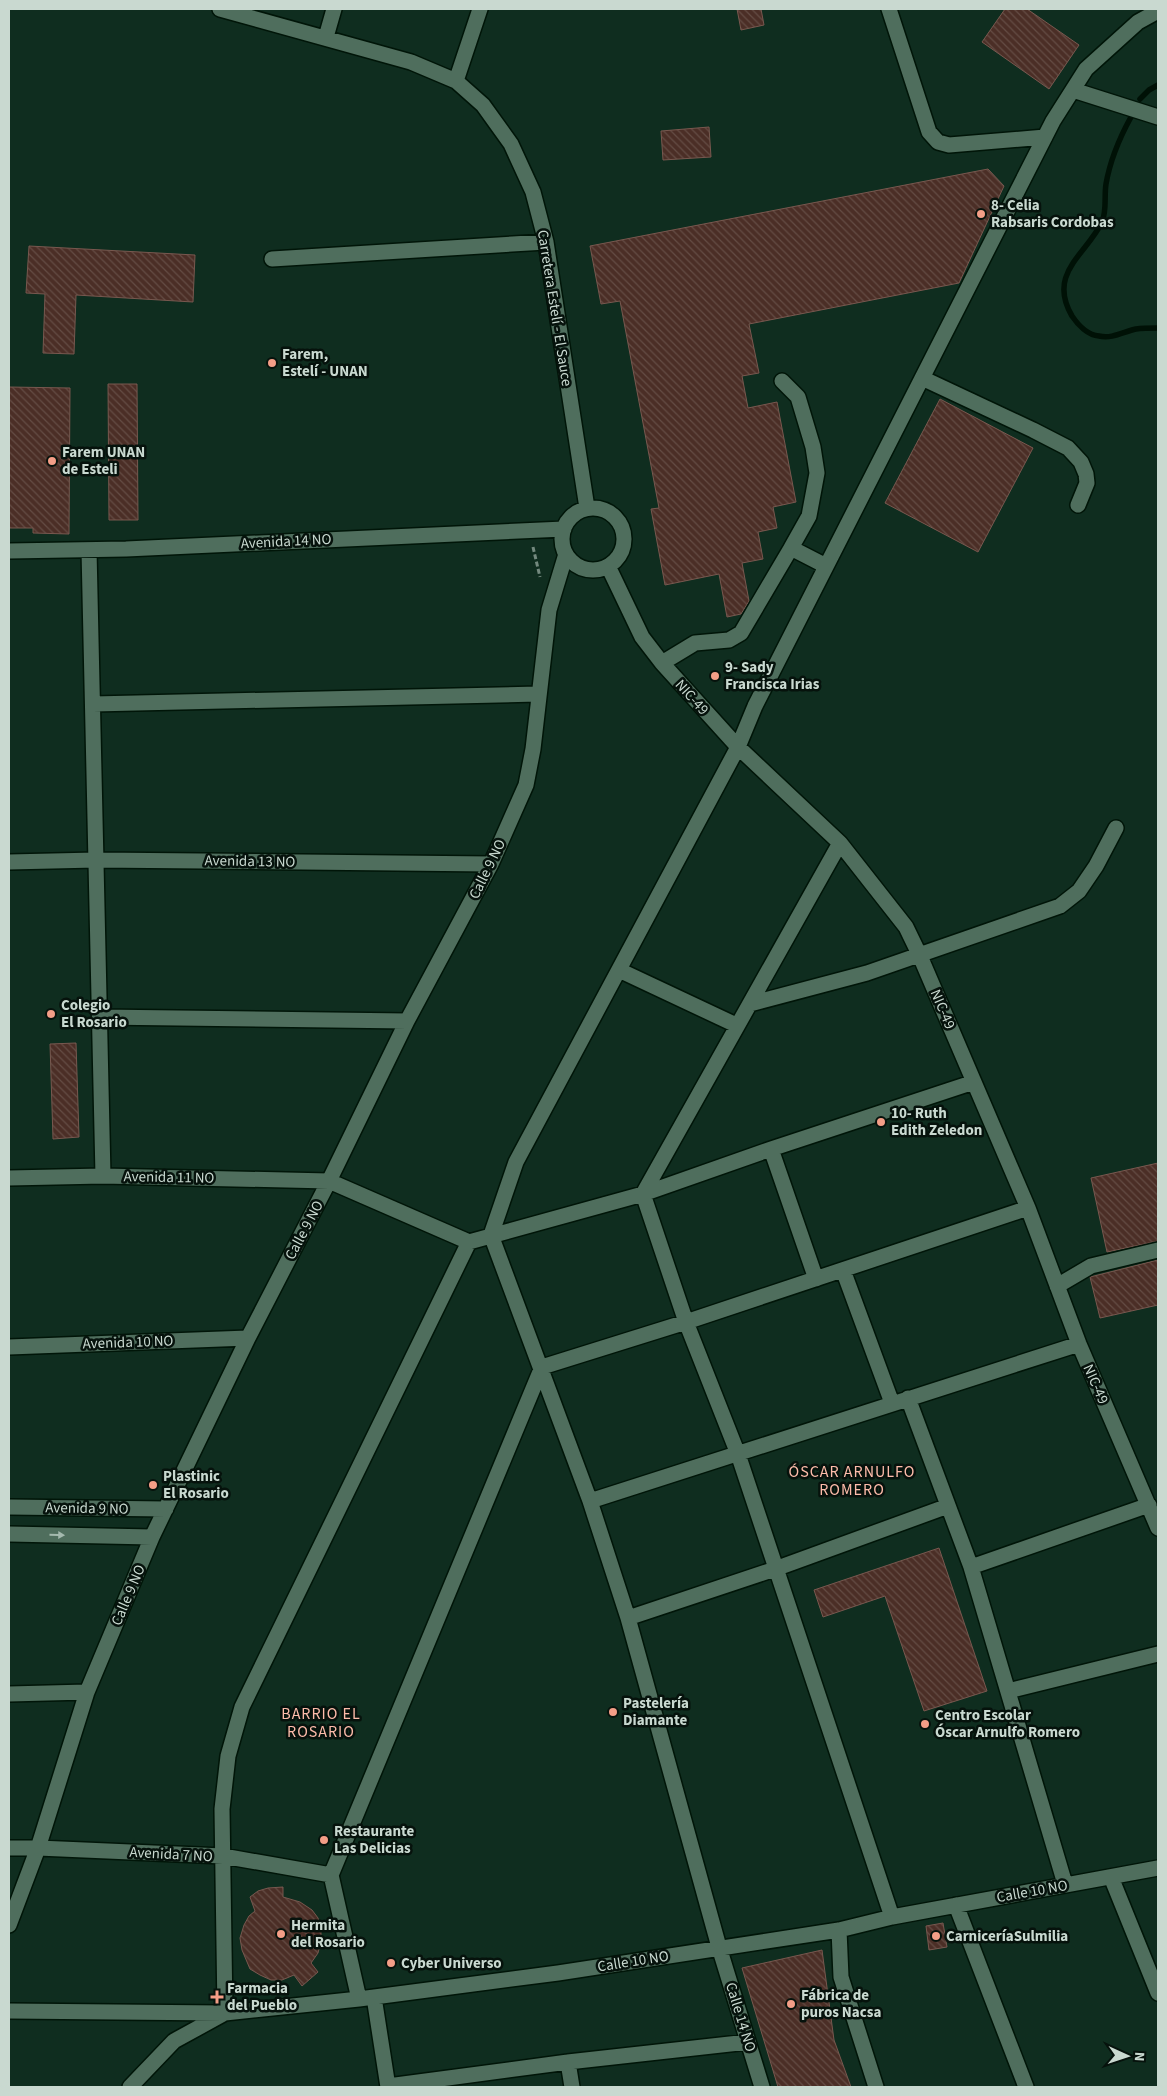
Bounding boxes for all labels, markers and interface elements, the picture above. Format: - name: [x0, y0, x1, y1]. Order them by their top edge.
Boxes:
- place label: 8- Celia Rabsaris Cordobas: [991, 195, 1114, 233]
- marker: 8- Celia Rabsaris Cordobas: [975, 208, 987, 220]
- street label: Carretera Estelí - El Sauce: [532, 228, 577, 388]
- place label: Farem, Estelí - UNAN: [282, 344, 368, 382]
- marker: Farem, Estelí - UNAN: [266, 357, 278, 369]
- place label: Farem UNAN de Esteli: [62, 442, 145, 480]
- marker: Farem UNAN de Esteli: [46, 455, 58, 467]
- street label: Avenida 14 NO: [240, 529, 332, 554]
- place label: 9- Sady Francisca Irias: [725, 657, 820, 695]
- marker: 9- Sady Francisca Irias: [709, 670, 721, 682]
- street label: NIC-49: [670, 675, 713, 720]
- street label: Calle 9 NO: [464, 836, 511, 903]
- street label: Avenida 13 NO: [204, 850, 296, 873]
- street label: NIC-49: [925, 986, 960, 1032]
- place label: Colegio El Rosario: [61, 995, 127, 1033]
- marker: Colegio El Rosario: [45, 1008, 57, 1020]
- place label: 10- Ruth Edith Zeledon: [891, 1103, 982, 1141]
- marker: 10- Ruth Edith Zeledon: [875, 1116, 887, 1128]
- street label: Avenida 11 NO: [123, 1166, 215, 1189]
- street label: Calle 9 NO: [280, 1197, 329, 1264]
- street label: Avenida 10 NO: [82, 1330, 174, 1355]
- street label: NIC-49: [1078, 1361, 1114, 1407]
- district label: ÓSCAR ARNULFO ROMERO: [789, 1461, 915, 1501]
- place label: Plastinic El Rosario: [163, 1466, 229, 1504]
- marker: Plastinic El Rosario: [147, 1479, 159, 1491]
- street label: Avenida 9 NO: [45, 1497, 129, 1520]
- one-way arrow: [50, 1531, 66, 1539]
- street label: Calle 9 NO: [106, 1561, 151, 1629]
- place label: Pastelería Diamante: [623, 1693, 689, 1731]
- district label: BARRIO EL ROSARIO: [281, 1703, 361, 1743]
- place label: Centro Escolar Óscar Arnulfo Romero: [935, 1705, 1080, 1743]
- marker: Pastelería Diamante: [607, 1706, 619, 1718]
- marker: Centro Escolar Óscar Arnulfo Romero: [919, 1718, 931, 1730]
- place label: Restaurante Las Delicias: [334, 1821, 415, 1859]
- marker: Restaurante Las Delicias: [318, 1834, 330, 1846]
- street label: Avenida 7 NO: [129, 1842, 213, 1867]
- street label: Calle 10 NO: [995, 1875, 1069, 1908]
- place label: Hermita del Rosario: [291, 1915, 365, 1953]
- place label: CarniceríaSulmilia: [946, 1926, 1068, 1947]
- marker: Hermita del Rosario: [275, 1928, 287, 1940]
- marker: CarniceríaSulmilia: [930, 1930, 942, 1942]
- street label: Calle 10 NO: [596, 1946, 670, 1977]
- place label: Cyber Universo: [401, 1953, 502, 1974]
- marker: Cyber Universo: [385, 1957, 397, 1969]
- place label: Farmacia del Pueblo: [227, 1978, 297, 2016]
- street label: Calle 14 NO: [720, 1980, 761, 2055]
- place label: Fábrica de puros Nacsa: [801, 1985, 881, 2023]
- marker: Farmacia del Pueblo: [211, 1991, 223, 2003]
- marker: Fábrica de puros Nacsa: [785, 1998, 797, 2010]
- north arrow: [1102, 2031, 1152, 2081]
- text: N: [1129, 2051, 1149, 2062]

